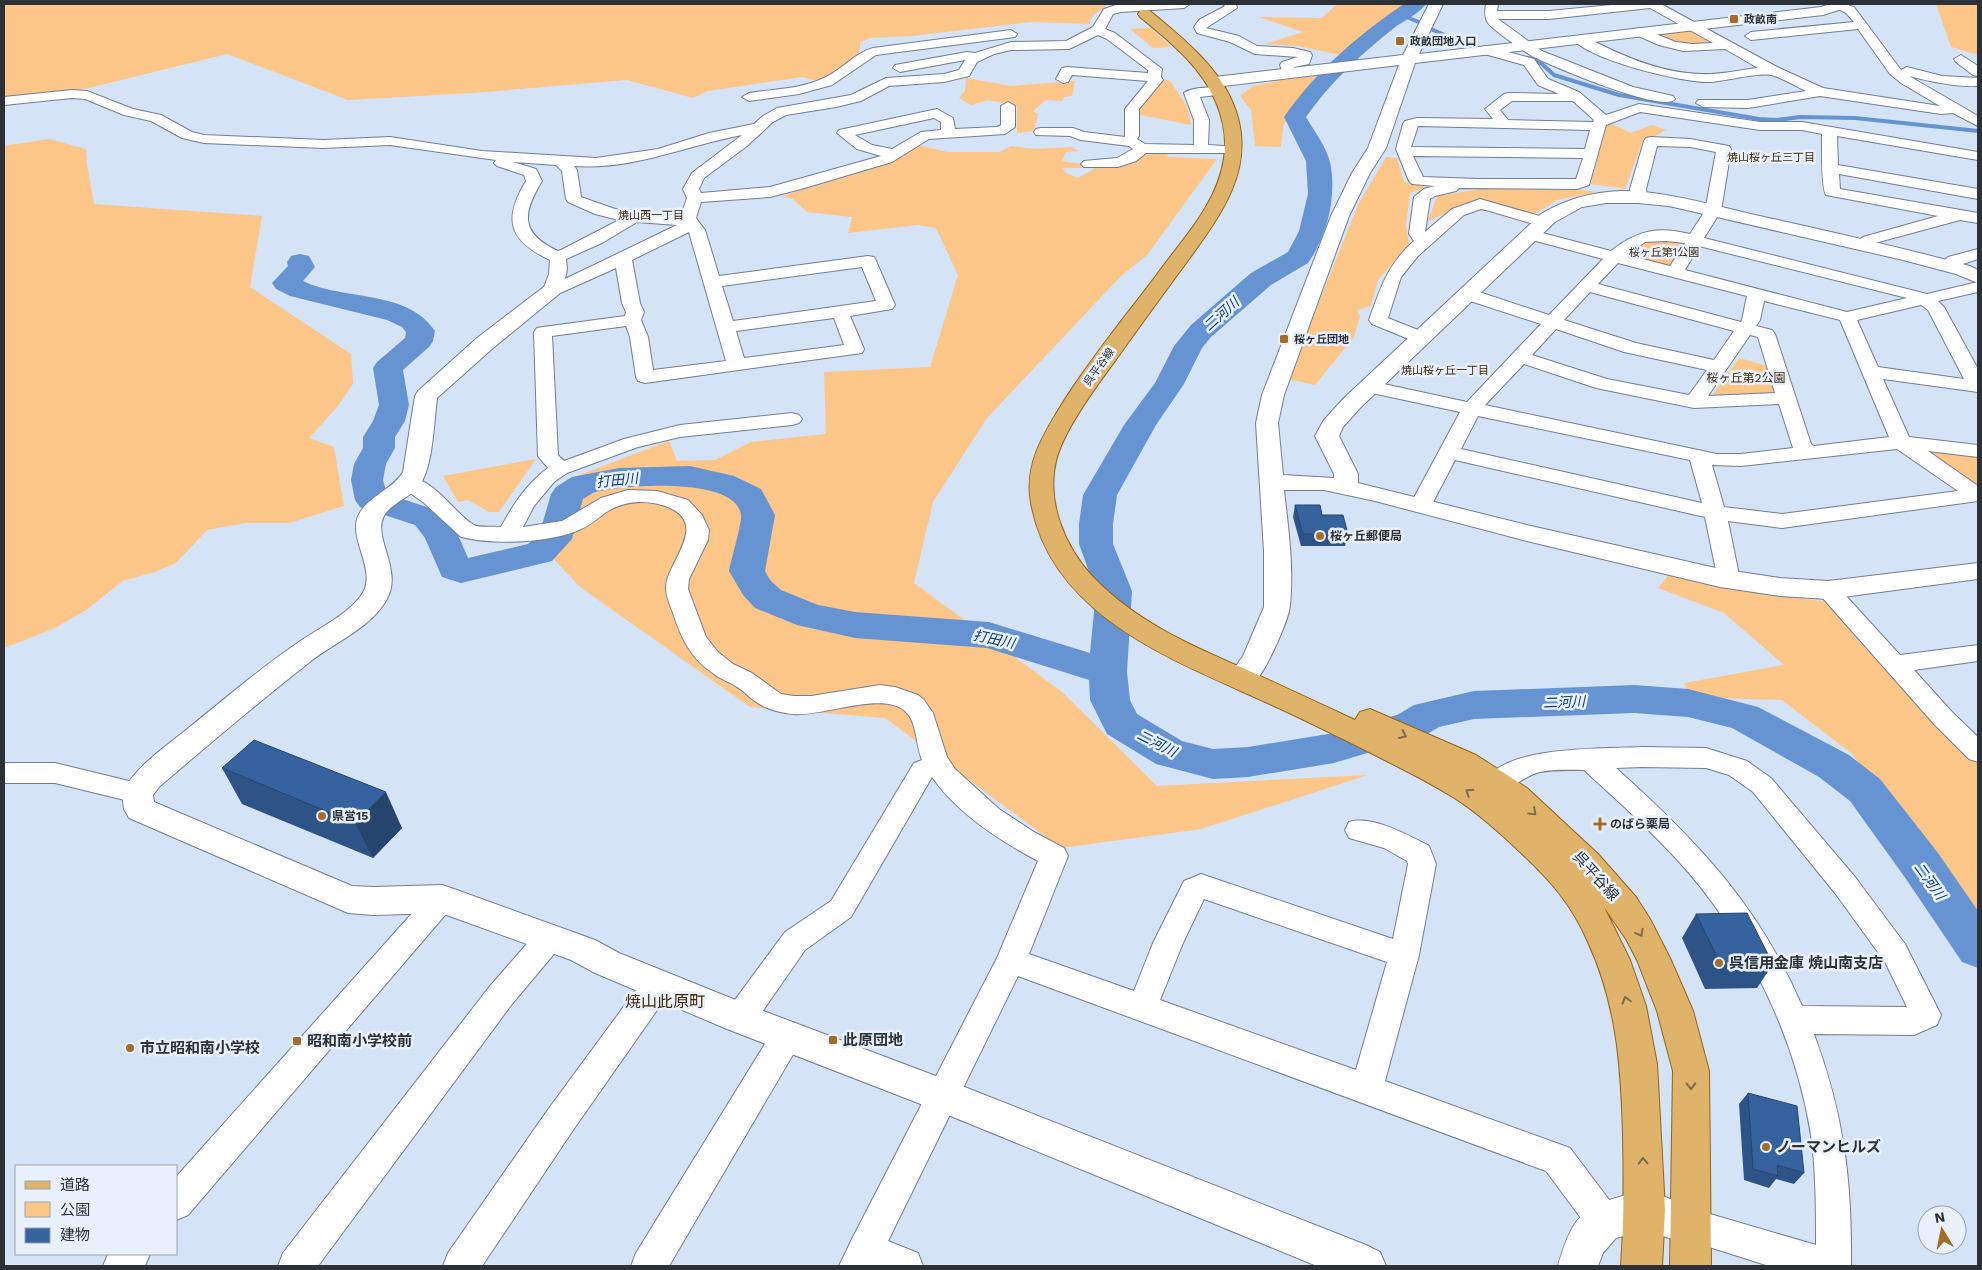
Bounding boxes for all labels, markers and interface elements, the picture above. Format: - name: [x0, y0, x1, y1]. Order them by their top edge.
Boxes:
- marker: 政畝南: [1728, 13, 1740, 25]
- place label: 政畝南: [1744, 13, 1777, 26]
- marker: 政畝団地入口: [1394, 35, 1406, 47]
- place label: 政畝団地入口: [1410, 35, 1476, 48]
- district label: 焼山桜ヶ丘三丁目: [1727, 151, 1815, 164]
- district label: 焼山西一丁目: [618, 209, 684, 222]
- park label: 桜ヶ丘第1公園: [1629, 246, 1699, 259]
- water label: 二河川: [1200, 293, 1243, 334]
- marker: 桜ヶ丘団地: [1278, 333, 1290, 345]
- place label: 桜ヶ丘団地: [1294, 333, 1349, 346]
- street label: 呉平谷線: [1081, 345, 1117, 389]
- district label: 焼山桜ヶ丘一丁目: [1401, 364, 1489, 377]
- park label: 桜ヶ丘第2公園: [1707, 371, 1786, 385]
- water label: 打田川: [595, 470, 641, 490]
- place label: 桜ヶ丘郵便局: [1330, 529, 1402, 543]
- marker: 桜ヶ丘郵便局: [1314, 530, 1326, 542]
- water label: 打田川: [972, 627, 1018, 652]
- water label: 二河川: [1543, 693, 1587, 711]
- water label: 二河川: [1135, 726, 1181, 761]
- one-way arrow: [1398, 728, 1407, 739]
- one-way arrow: [1465, 789, 1475, 798]
- one-way arrow: [1527, 806, 1536, 815]
- place label: 県営15: [332, 809, 368, 823]
- marker: 県営15: [316, 810, 328, 822]
- place label: のばら薬局: [1610, 817, 1670, 831]
- marker: のばら薬局: [1594, 818, 1606, 830]
- street label: 呉平谷線: [1569, 848, 1623, 904]
- water label: 二河川: [1911, 859, 1950, 904]
- one-way arrow: [1634, 928, 1644, 937]
- place label: 呉信用金庫 焼山南支店: [1729, 954, 1883, 972]
- marker: 呉信用金庫 焼山南支店: [1713, 957, 1725, 969]
- district label: 焼山此原町: [625, 992, 705, 1011]
- one-way arrow: [1621, 997, 1631, 1005]
- place label: 此原団地: [843, 1031, 903, 1049]
- place label: 昭和南小学校前: [307, 1032, 412, 1050]
- marker: 此原団地: [827, 1034, 839, 1046]
- marker: 昭和南小学校前: [291, 1035, 303, 1047]
- place label: 市立昭和南小学校: [140, 1039, 260, 1057]
- marker: 市立昭和南小学校: [124, 1042, 136, 1054]
- one-way arrow: [1686, 1082, 1696, 1090]
- place label: ノーマンヒルズ: [1776, 1138, 1881, 1156]
- marker: ノーマンヒルズ: [1760, 1141, 1772, 1153]
- one-way arrow: [1638, 1157, 1649, 1165]
- legend: [15, 1165, 178, 1255]
- text: 道路: [60, 1176, 90, 1194]
- text: 公園: [60, 1201, 90, 1219]
- north arrow: [1917, 1205, 1967, 1255]
- text: N: [1933, 1208, 1946, 1226]
- text: 建物: [60, 1226, 90, 1244]

